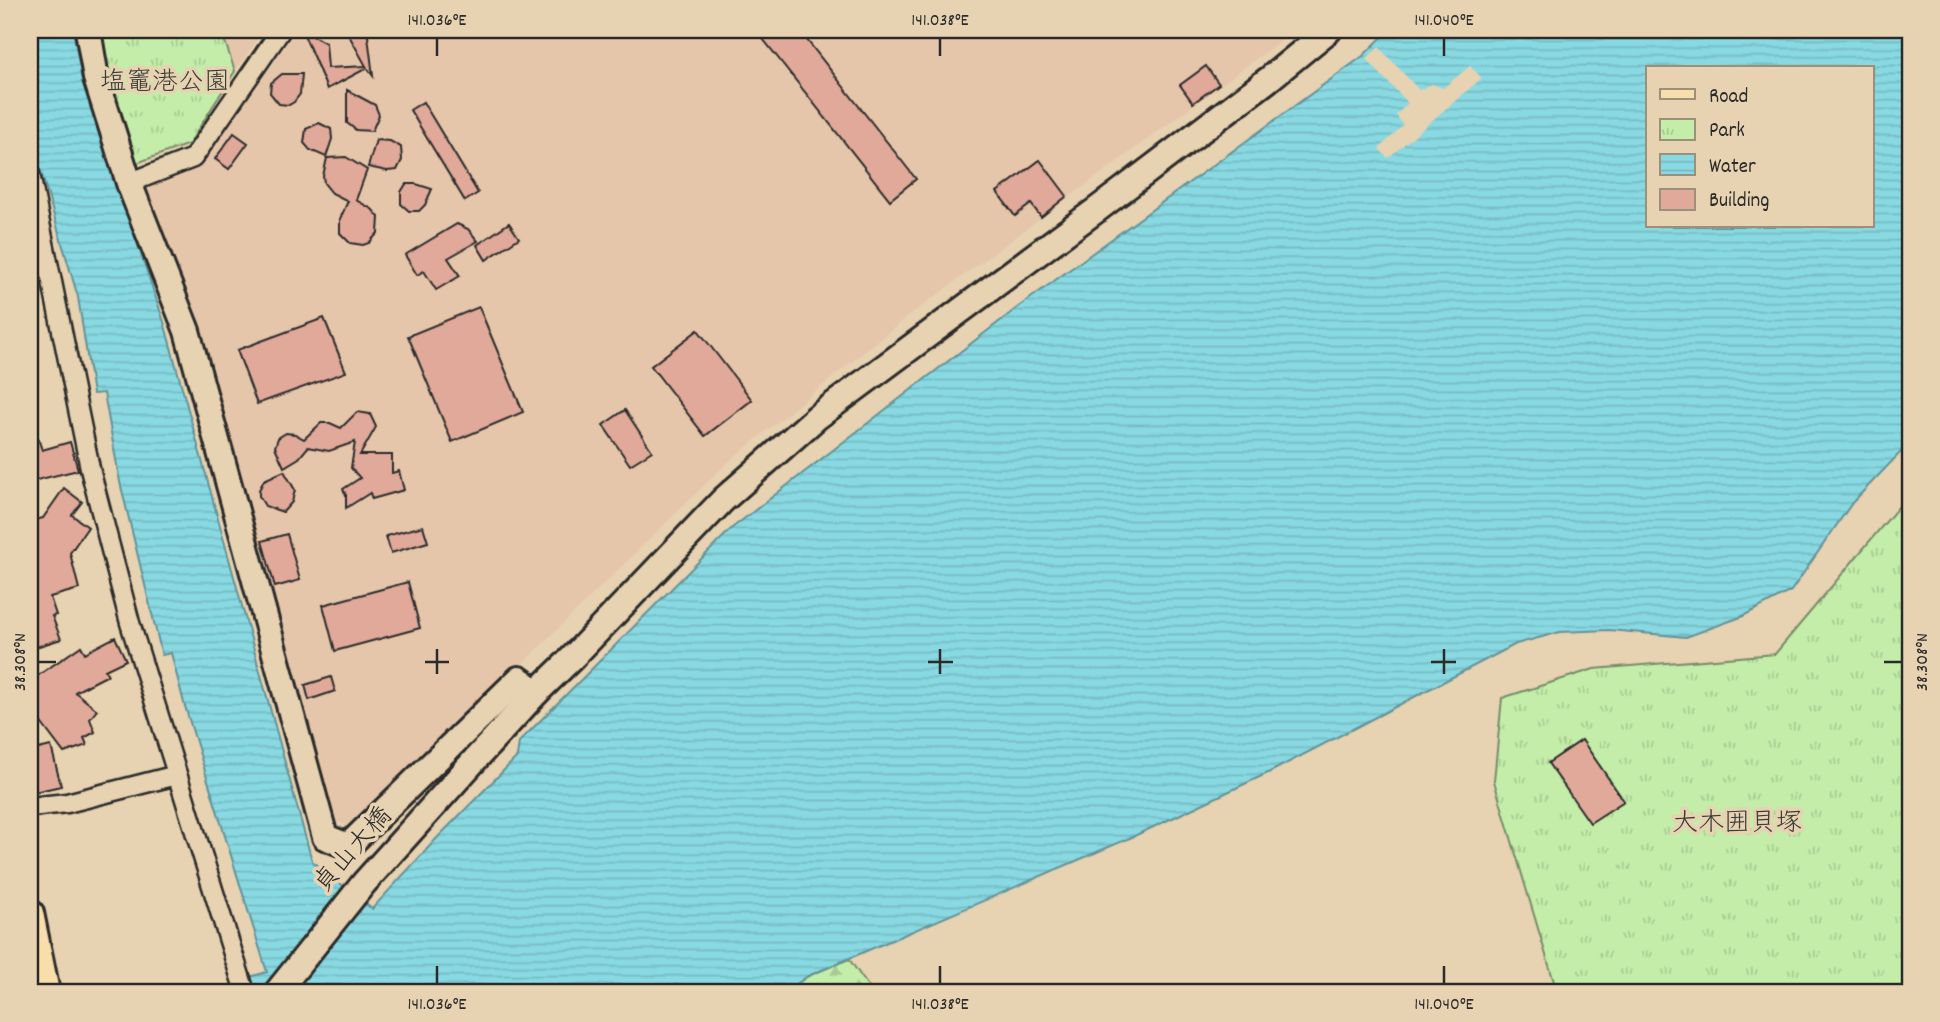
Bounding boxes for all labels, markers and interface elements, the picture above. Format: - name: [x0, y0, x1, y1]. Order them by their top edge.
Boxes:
- text: 141.036°E: [408, 9, 466, 34]
- text: 141.038°E: [911, 9, 969, 34]
- text: 141.040°E: [1414, 9, 1474, 34]
- park label: 塩竈港公園: [100, 65, 230, 102]
- legend: [1646, 66, 1874, 228]
- text: Road: [1709, 83, 1748, 113]
- text: Park: [1709, 117, 1745, 147]
- text: Water: [1709, 153, 1756, 183]
- text: Building: [1709, 187, 1769, 217]
- text: 38.308°N: [9, 633, 34, 691]
- text: 38.308°N: [1911, 633, 1936, 691]
- street label: 貞山大橋: [306, 800, 402, 902]
- park label: 大木囲貝塚: [1672, 806, 1802, 843]
- text: 141.036°E: [408, 993, 466, 1018]
- text: 141.038°E: [911, 993, 969, 1018]
- text: 141.040°E: [1414, 993, 1474, 1018]

